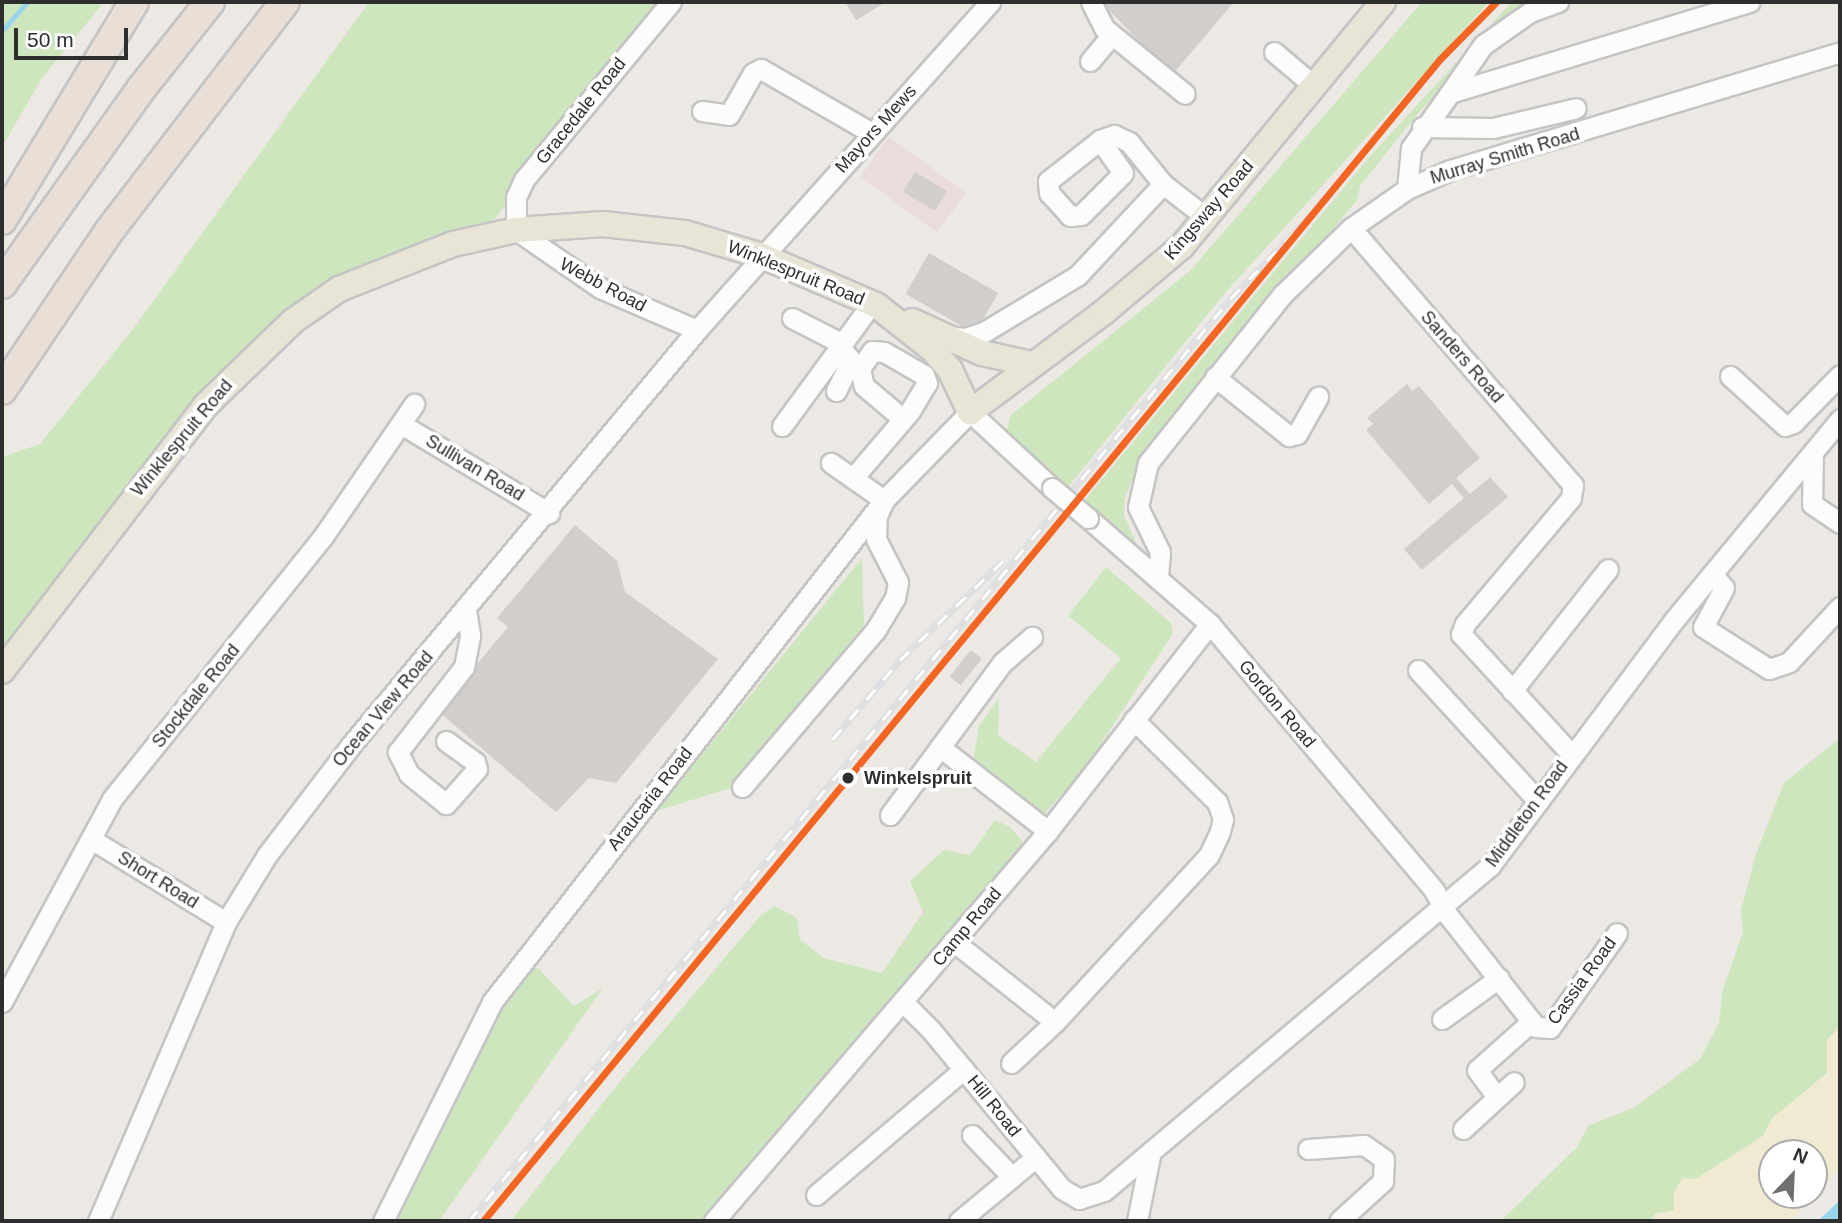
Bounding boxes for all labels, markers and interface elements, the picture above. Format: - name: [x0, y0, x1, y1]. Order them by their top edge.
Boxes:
- scale bar: [18, 14, 131, 58]
- text: 50 m: [27, 28, 74, 51]
- street label: Gracedale Road: [531, 53, 631, 169]
- street label: Mayors Mews: [831, 81, 921, 177]
- street label: Murray Smith Road: [1428, 123, 1582, 189]
- street label: Kingsway Road: [1160, 156, 1258, 264]
- street label: Winklespruit Road: [724, 236, 868, 310]
- street label: Webb Road: [556, 253, 650, 317]
- street label: Sanders Road: [1416, 306, 1508, 408]
- street label: Winklespruit Road: [127, 375, 237, 501]
- street label: Sullivan Road: [422, 430, 528, 506]
- street label: Stockdale Road: [148, 640, 244, 752]
- street label: Ocean View Road: [328, 647, 438, 771]
- street label: Gordon Road: [1234, 656, 1320, 752]
- street label: Araucaria Road: [603, 743, 697, 855]
- street label: Middleton Road: [1481, 757, 1573, 871]
- place label: Winkelspruit: [864, 767, 972, 789]
- marker: Winkelspruit: [838, 768, 858, 788]
- street label: Short Road: [114, 847, 202, 913]
- street label: Camp Road: [928, 883, 1006, 971]
- street label: Cassia Road: [1543, 933, 1621, 1029]
- street label: Hill Road: [963, 1071, 1025, 1141]
- north arrow: [1758, 1139, 1828, 1209]
- text: N: [1790, 1144, 1811, 1168]

